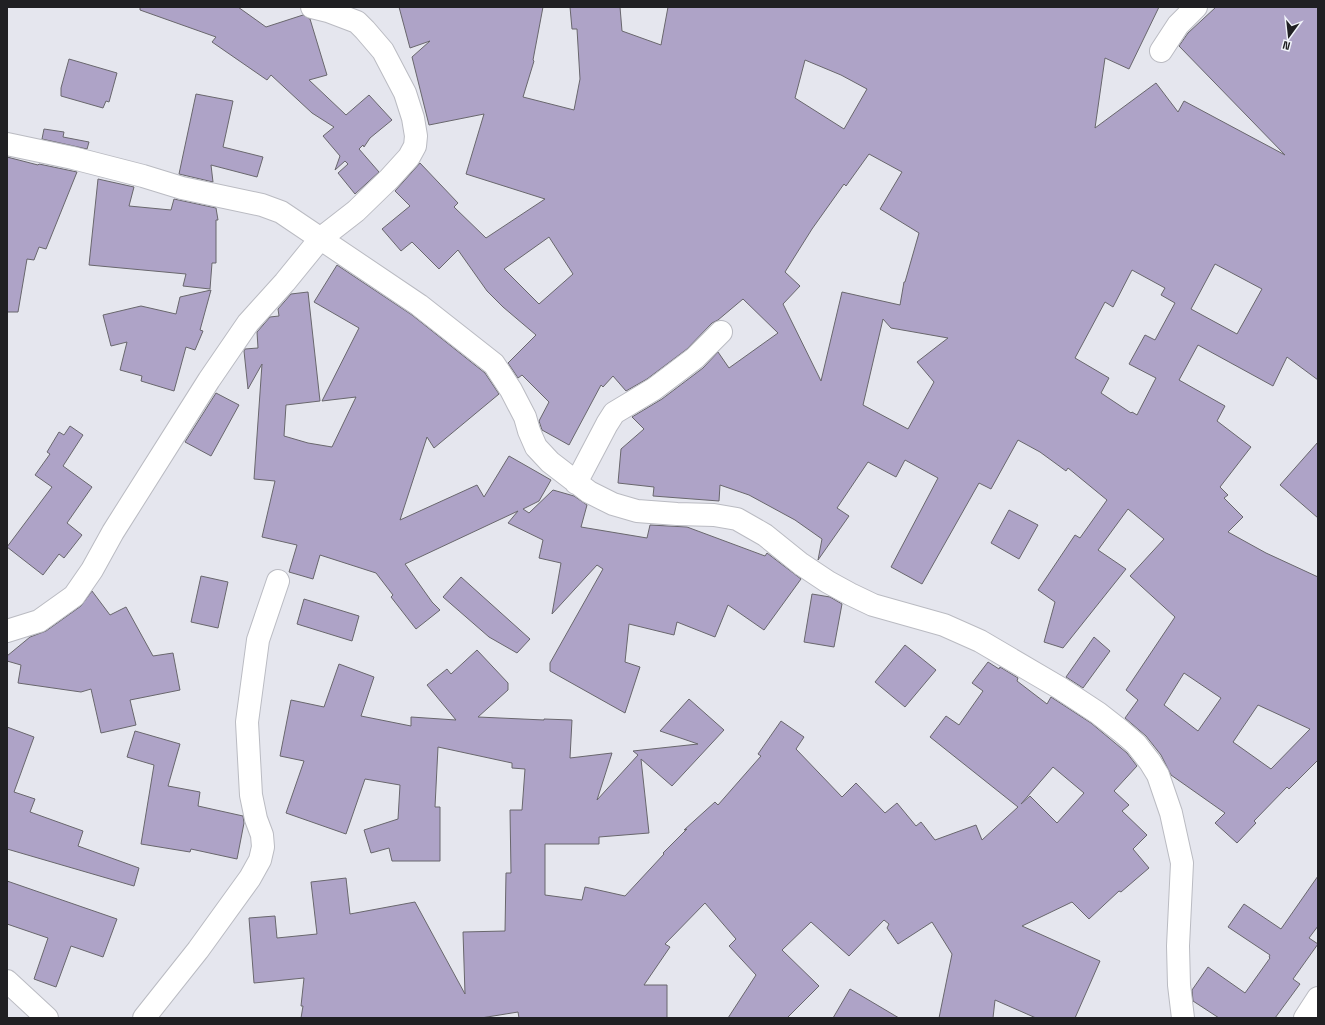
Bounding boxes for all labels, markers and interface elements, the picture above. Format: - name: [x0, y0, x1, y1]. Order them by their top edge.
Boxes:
- north arrow: [1269, 16, 1309, 56]
- text: N: [1281, 38, 1292, 53]

